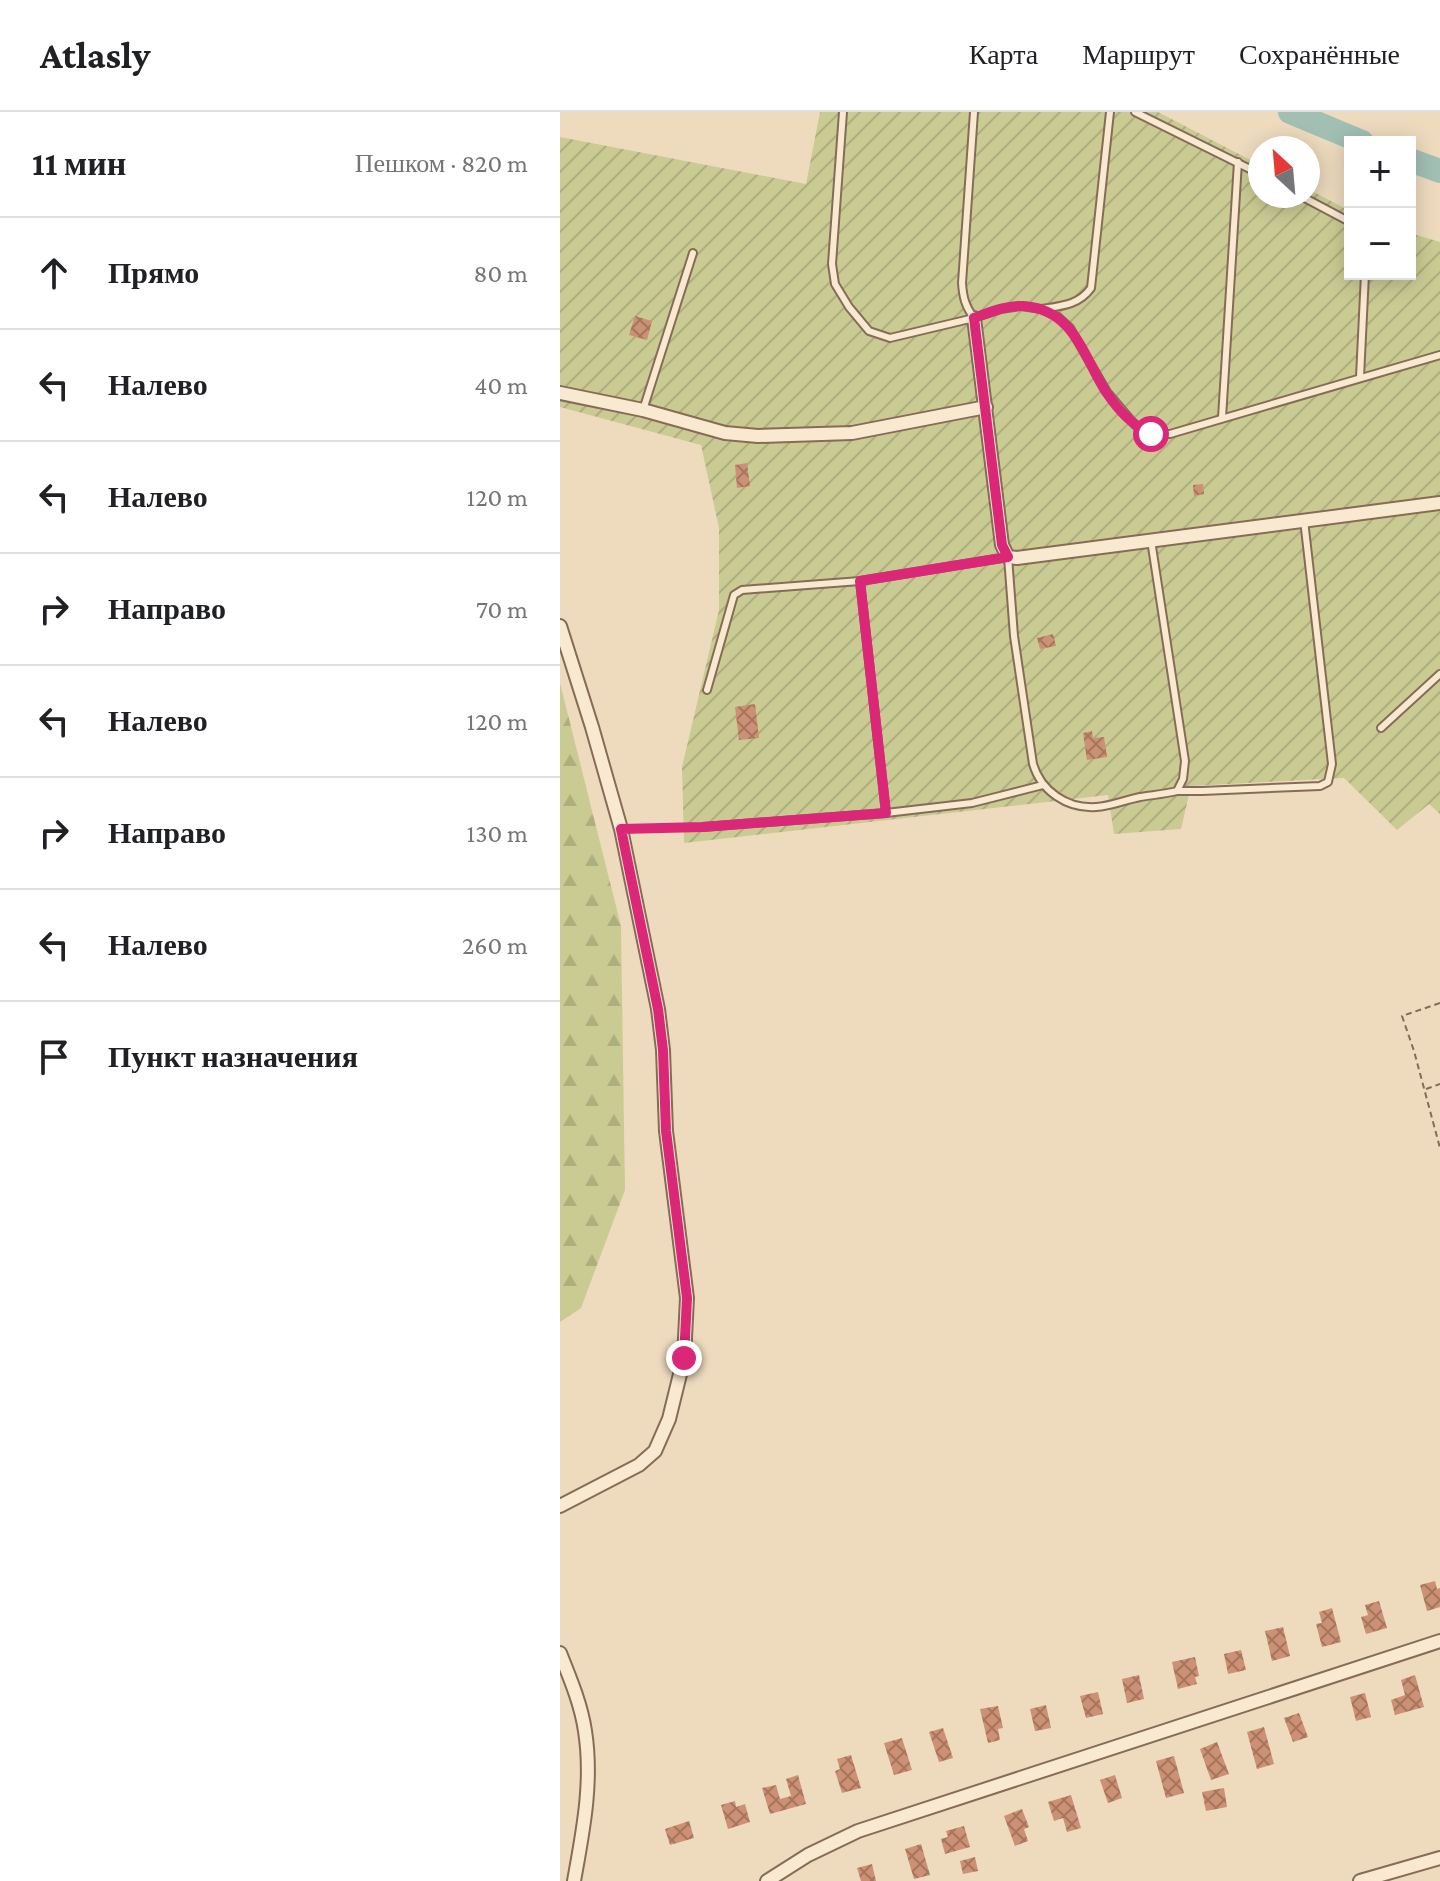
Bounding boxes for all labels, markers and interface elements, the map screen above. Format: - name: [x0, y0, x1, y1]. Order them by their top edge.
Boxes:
- text: Atlasly: [40, 34, 151, 76]
- text: Карта: [969, 39, 1038, 70]
- text: Маршрут: [1082, 39, 1195, 70]
- text: Сохранённые: [1239, 39, 1400, 70]
- north arrow: [1248, 136, 1320, 208]
- map controls: [1344, 136, 1416, 280]
- button: +: [1344, 136, 1416, 208]
- text: 11 мин: [32, 145, 126, 182]
- text: Пешком · 820 m: [355, 149, 528, 178]
- button: −: [1344, 208, 1416, 280]
- icon: ahead: [32, 251, 76, 295]
- text: Прямо: [108, 256, 199, 289]
- text: 80 m: [474, 259, 528, 288]
- icon: left: [32, 363, 76, 407]
- text: Налево: [108, 368, 208, 401]
- text: 40 m: [474, 371, 528, 400]
- route start: [1133, 416, 1169, 452]
- icon: left: [32, 475, 76, 519]
- text: Налево: [108, 480, 208, 513]
- text: 120 m: [467, 483, 528, 512]
- icon: right: [32, 587, 76, 631]
- text: Направо: [108, 592, 226, 625]
- text: 70 m: [476, 595, 528, 624]
- icon: left: [32, 699, 76, 743]
- text: Налево: [108, 704, 208, 737]
- text: 120 m: [467, 707, 528, 736]
- icon: right: [32, 811, 76, 855]
- text: Направо: [108, 816, 226, 849]
- text: 130 m: [467, 819, 528, 848]
- icon: left: [32, 923, 76, 967]
- text: Налево: [108, 928, 208, 961]
- text: 260 m: [462, 931, 528, 960]
- icon: arrive: [32, 1035, 76, 1079]
- text: Пункт назначения: [108, 1040, 358, 1073]
- route end: [666, 1340, 702, 1376]

